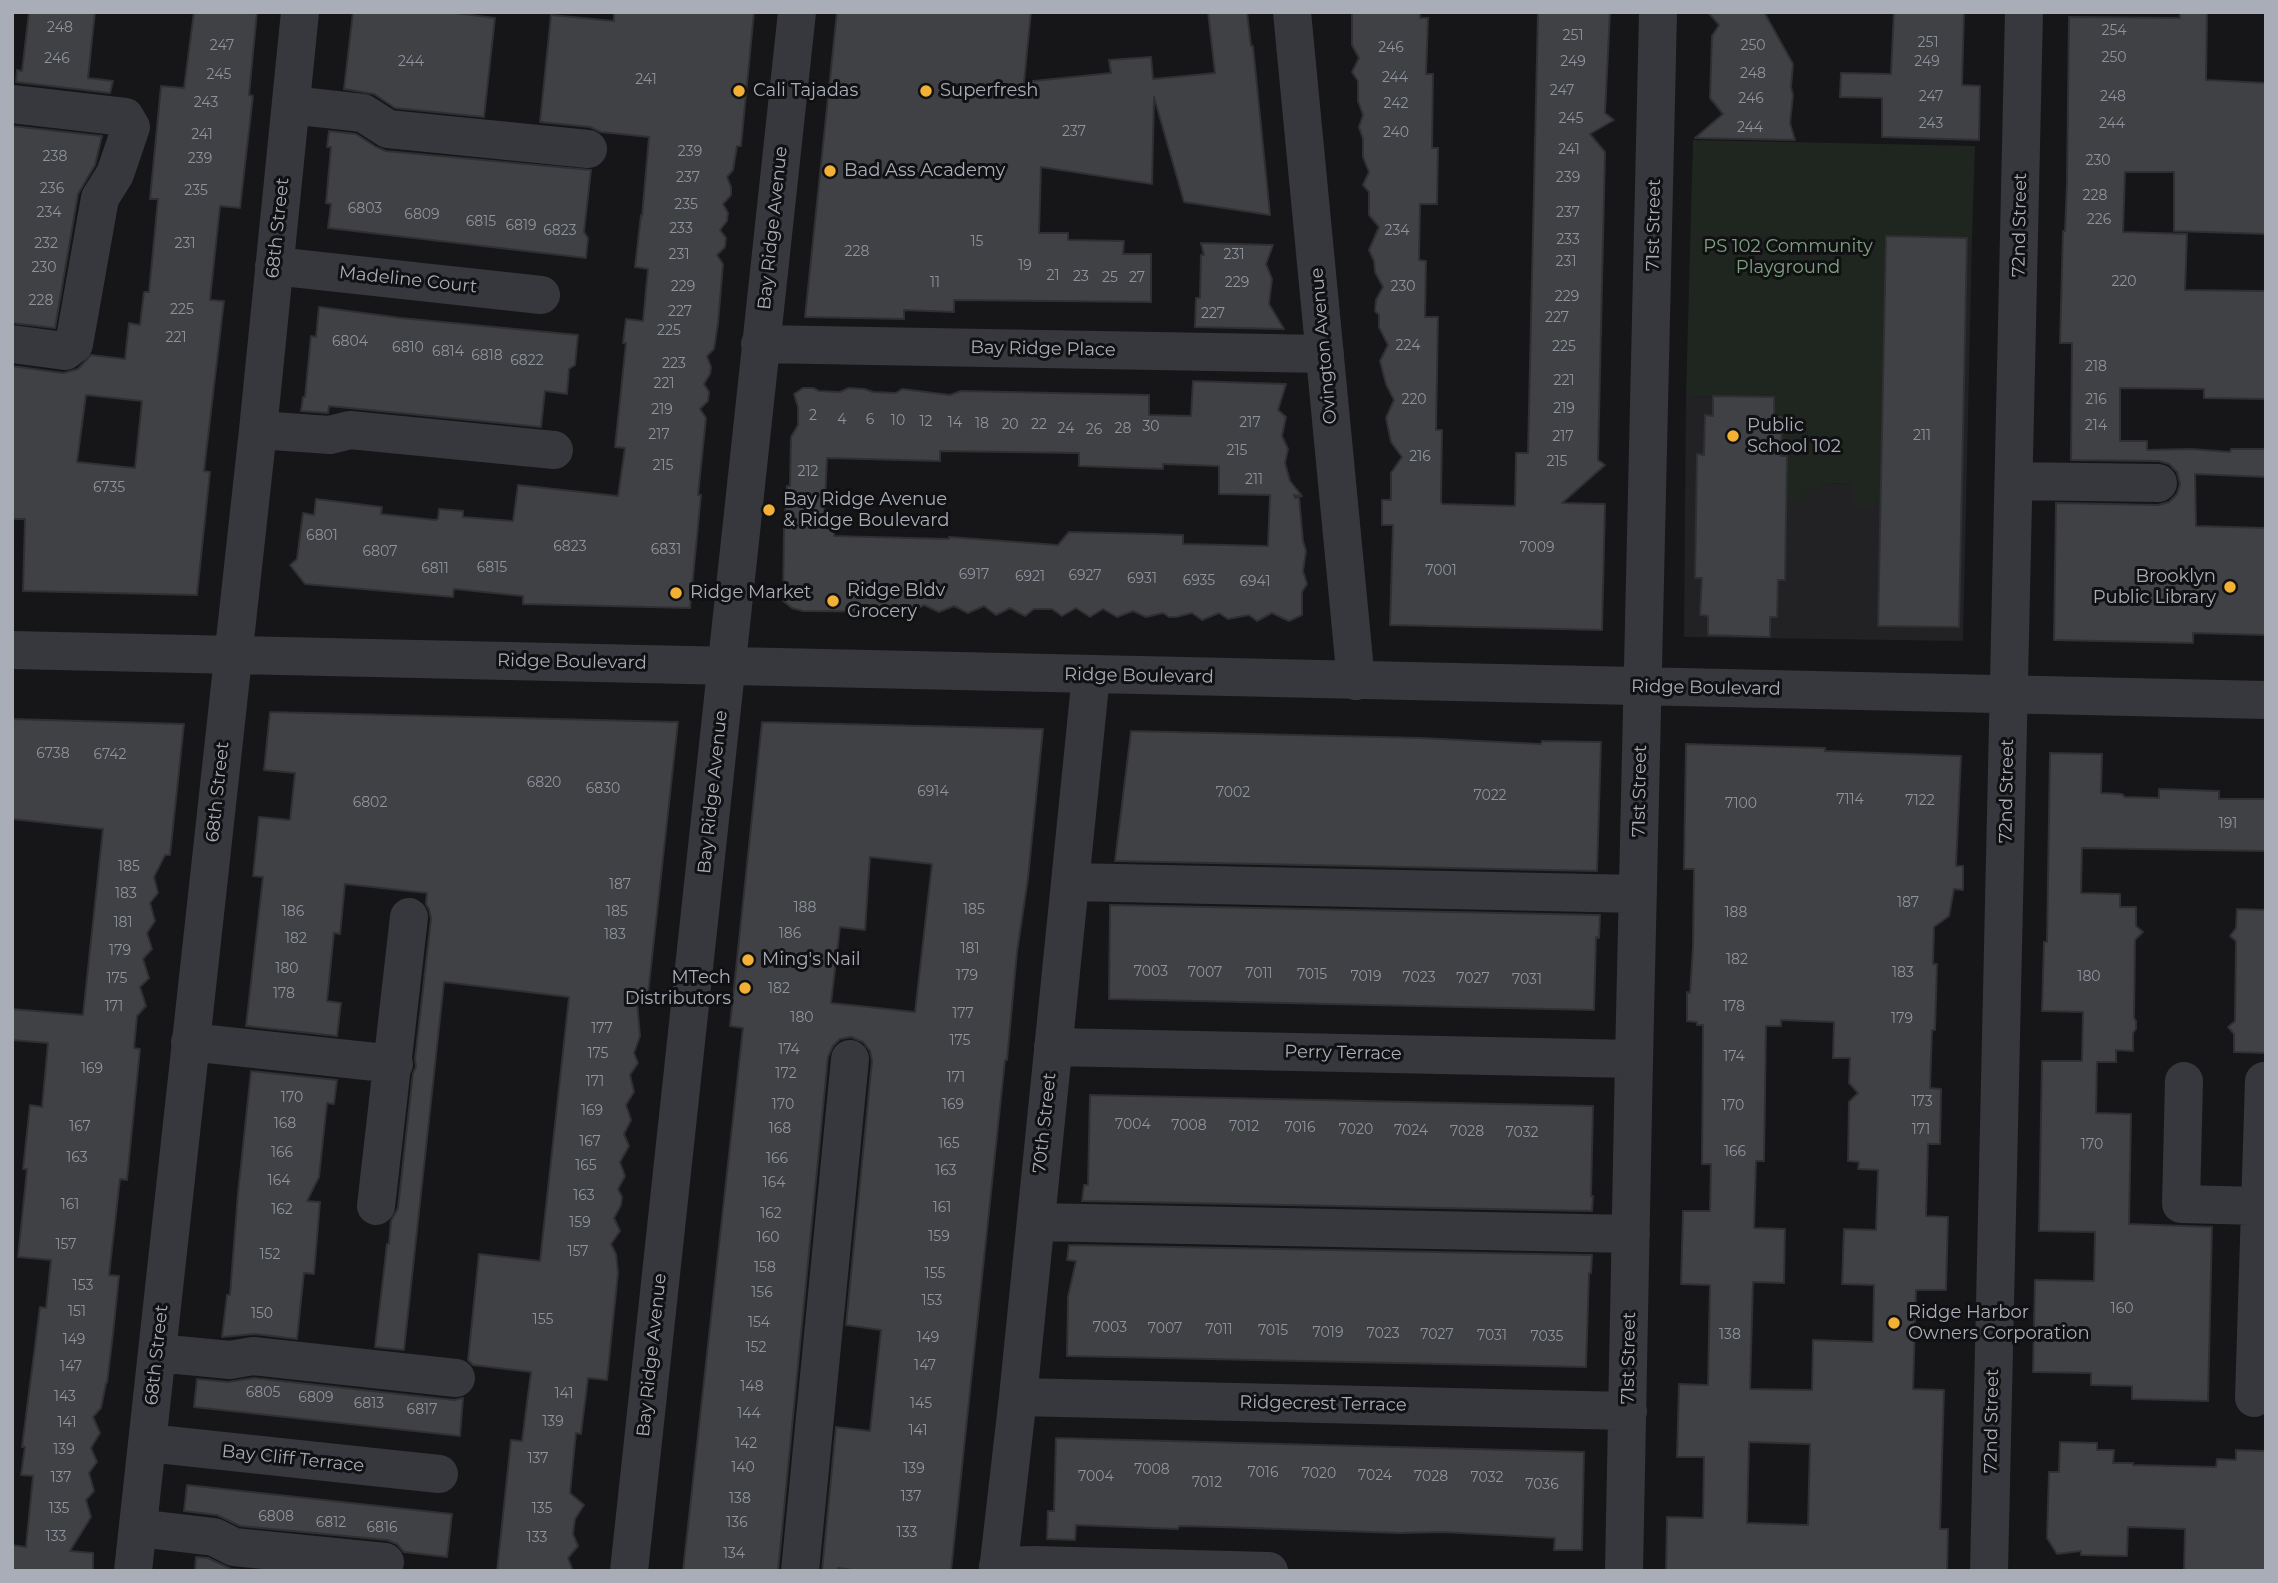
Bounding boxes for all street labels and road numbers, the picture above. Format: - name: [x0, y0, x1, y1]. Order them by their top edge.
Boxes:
- street label: Bay Ridge Avenue: [754, 145, 792, 311]
- street label: 72nd Street: [2008, 173, 2032, 277]
- street label: 68th Street: [262, 177, 294, 279]
- street label: 71st Street: [1642, 179, 1666, 271]
- street label: Madeline Court: [338, 262, 478, 298]
- street label: Ovington Avenue: [1306, 267, 1342, 425]
- street label: Bay Ridge Place: [970, 337, 1116, 361]
- street label: Ridge Boulevard: [497, 650, 647, 674]
- street label: Ridge Boulevard: [1064, 664, 1214, 688]
- street label: Ridge Boulevard: [1631, 676, 1781, 700]
- street label: Bay Ridge Avenue: [694, 709, 732, 875]
- street label: 72nd Street: [1995, 739, 2019, 843]
- street label: 68th Street: [202, 741, 234, 843]
- street label: 71st Street: [1628, 745, 1652, 837]
- street label: Perry Terrace: [1284, 1041, 1402, 1065]
- street label: 70th Street: [1029, 1072, 1061, 1174]
- street label: Bay Ridge Avenue: [633, 1272, 671, 1438]
- street label: 68th Street: [141, 1304, 173, 1406]
- street label: 71st Street: [1617, 1312, 1641, 1404]
- street label: 72nd Street: [1980, 1369, 2004, 1473]
- street label: Ridgecrest Terrace: [1239, 1392, 1407, 1416]
- street label: Bay Cliff Terrace: [221, 1441, 365, 1477]

